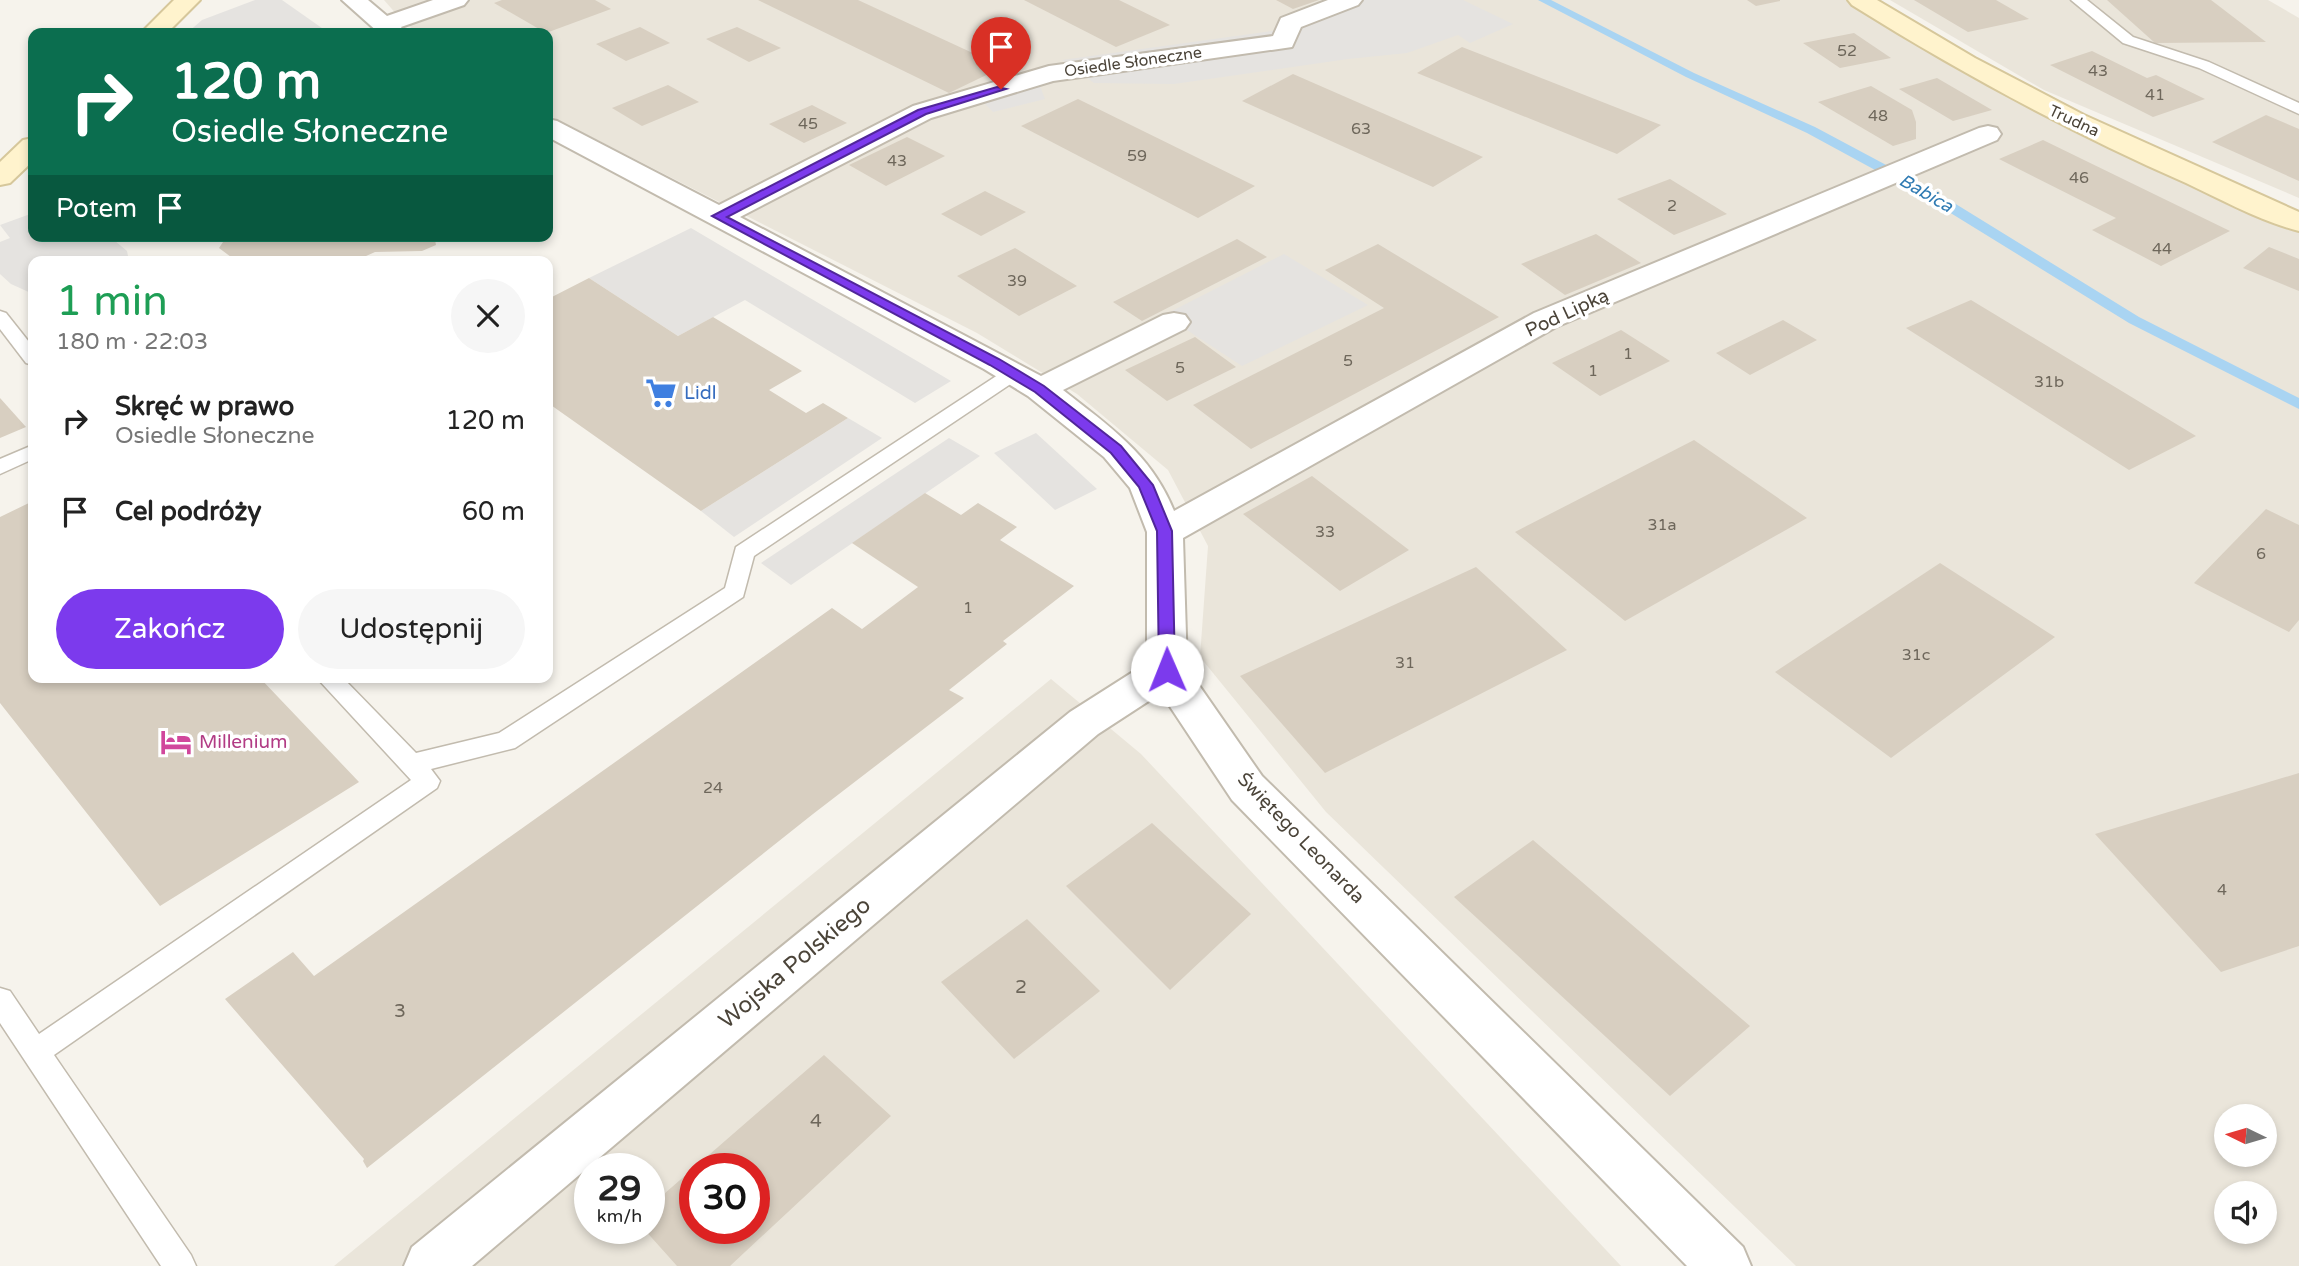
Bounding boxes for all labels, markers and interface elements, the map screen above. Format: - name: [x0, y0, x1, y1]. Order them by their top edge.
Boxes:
- pin: [971, 17, 1031, 89]
- icon: arrive: [982, 28, 1020, 66]
- house number: 52: [1837, 41, 1857, 61]
- street label: Osiedle Słoneczne: [1063, 42, 1203, 82]
- text: 120 m: [171, 53, 321, 112]
- icon: right: [56, 56, 147, 147]
- house number: 43: [2088, 61, 2108, 81]
- house number: 41: [2145, 85, 2165, 105]
- street label: Trudna: [2046, 101, 2102, 141]
- house number: 48: [1868, 106, 1888, 126]
- text: Osiedle Słoneczne: [171, 113, 448, 151]
- house number: 45: [798, 114, 818, 134]
- house number: 63: [1351, 119, 1371, 139]
- house number: 59: [1127, 146, 1147, 166]
- house number: 43: [887, 151, 907, 171]
- house number: 46: [2069, 168, 2089, 188]
- water label: Babica: [1895, 169, 1957, 218]
- icon: arrive: [151, 189, 189, 227]
- text: Potem: [56, 193, 137, 224]
- house number: 2: [1667, 196, 1677, 216]
- house number: 44: [2152, 239, 2172, 259]
- house number: 39: [1007, 271, 1027, 291]
- text: 1 min: [56, 276, 168, 327]
- button: close: [451, 279, 525, 353]
- street label: Pod Lipką: [1522, 284, 1612, 342]
- text: 180 m · 22:03: [56, 328, 208, 356]
- house number: 1: [1623, 344, 1633, 364]
- house number: 5: [1343, 351, 1353, 371]
- house number: 5: [1175, 358, 1185, 378]
- house number: 1: [1588, 361, 1598, 381]
- house number: 31b: [2034, 372, 2064, 392]
- supermarket icon: Lidl: [644, 376, 678, 410]
- place label: Lidl: [684, 382, 716, 404]
- text: Skręć w prawo: [115, 391, 294, 422]
- icon: right: [56, 402, 94, 440]
- text: 120 m: [445, 405, 525, 436]
- text: Osiedle Słoneczne: [115, 422, 314, 450]
- icon: arrive: [56, 493, 94, 531]
- text: Cel podróży: [115, 496, 262, 527]
- text: 60 m: [462, 496, 525, 527]
- house number: 31a: [1647, 515, 1677, 535]
- house number: 33: [1315, 522, 1335, 542]
- house number: 6: [2256, 544, 2266, 564]
- button: Zakończ: [56, 589, 284, 669]
- button: Udostępnij: [298, 589, 525, 669]
- house number: 1: [963, 598, 973, 618]
- position arrow: [1130, 633, 1204, 707]
- house number: 31c: [1902, 645, 1930, 665]
- house number: 31: [1395, 653, 1415, 673]
- hotel icon: Millenium: [159, 725, 193, 759]
- place label: Millenium: [199, 731, 287, 753]
- street label: Świętego Leonarda: [1233, 767, 1370, 908]
- house number: 24: [703, 778, 723, 798]
- house number: 4: [2217, 880, 2227, 900]
- street label: Wojska Polskiego: [713, 891, 877, 1035]
- house number: 2: [1015, 976, 1027, 998]
- house number: 3: [394, 1000, 406, 1022]
- north arrow: [2214, 1104, 2277, 1167]
- map controls: [2214, 1104, 2277, 1244]
- house number: 4: [810, 1110, 822, 1132]
- speed limit sign: 30: [679, 1153, 770, 1244]
- text: 29: [598, 1168, 641, 1210]
- button: sound: [2214, 1181, 2277, 1244]
- text: km/h: [597, 1205, 642, 1227]

